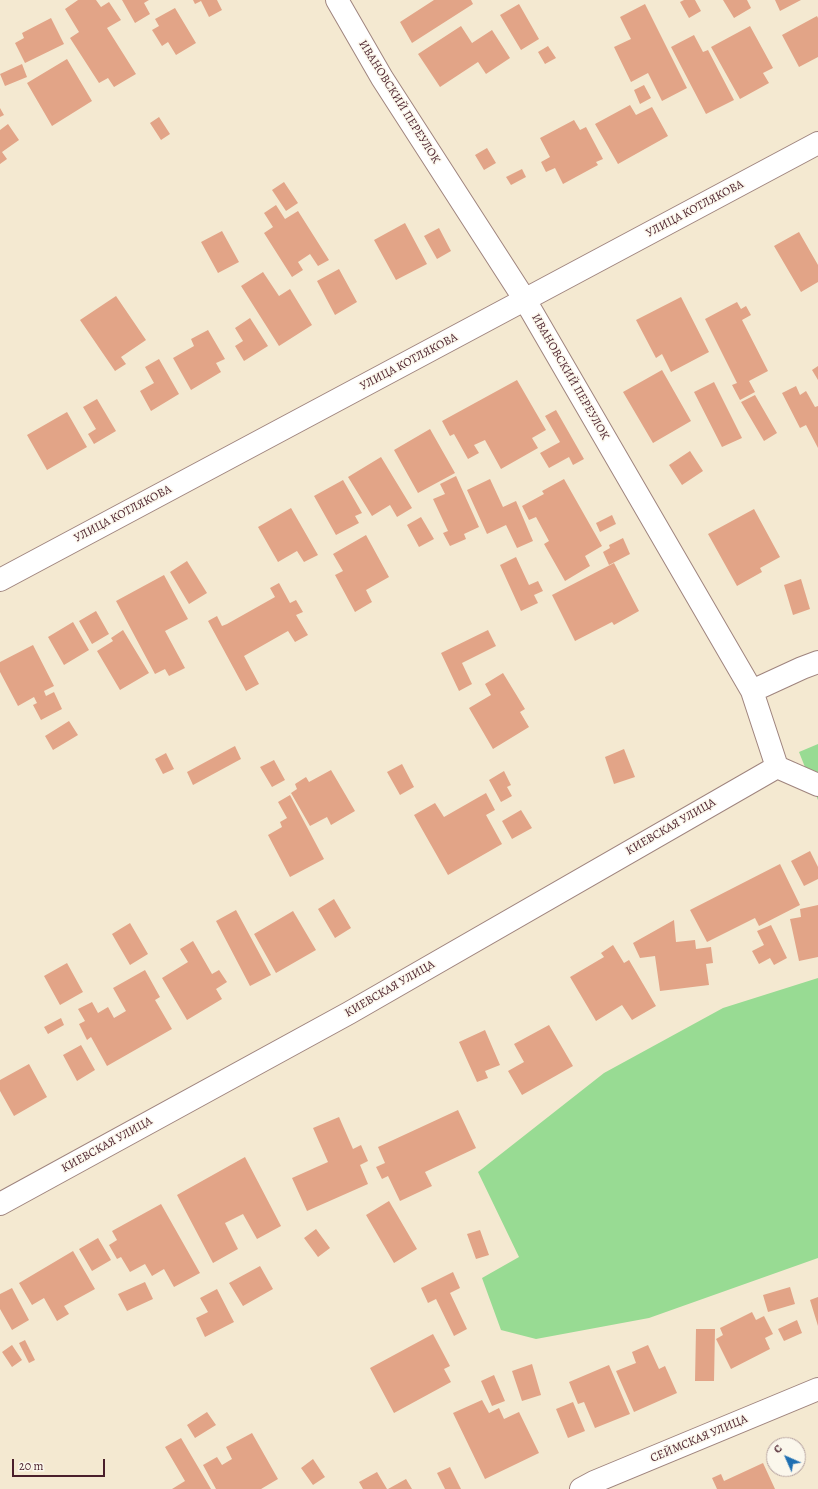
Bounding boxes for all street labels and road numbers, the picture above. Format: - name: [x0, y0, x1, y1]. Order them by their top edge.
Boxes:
- street label: ИВАНОВСКИЙ ПЕРЕУЛОК: [355, 38, 443, 166]
- street label: УЛИЦА КОТЛЯКОВА: [644, 177, 746, 241]
- street label: ИВАНОВСКИЙ ПЕРЕУЛОК: [528, 312, 612, 442]
- street label: УЛИЦА КОТЛЯКОВА: [358, 330, 460, 394]
- street label: УЛИЦА КОТЛЯКОВА: [72, 482, 174, 546]
- street label: КИЕВСКАЯ УЛИЦА: [623, 795, 719, 859]
- street label: КИЕВСКАЯ УЛИЦА: [342, 957, 438, 1021]
- street label: КИЕВСКАЯ УЛИЦА: [59, 1114, 155, 1176]
- street label: СЕЙМСКАЯ УЛИЦА: [648, 1412, 750, 1466]

